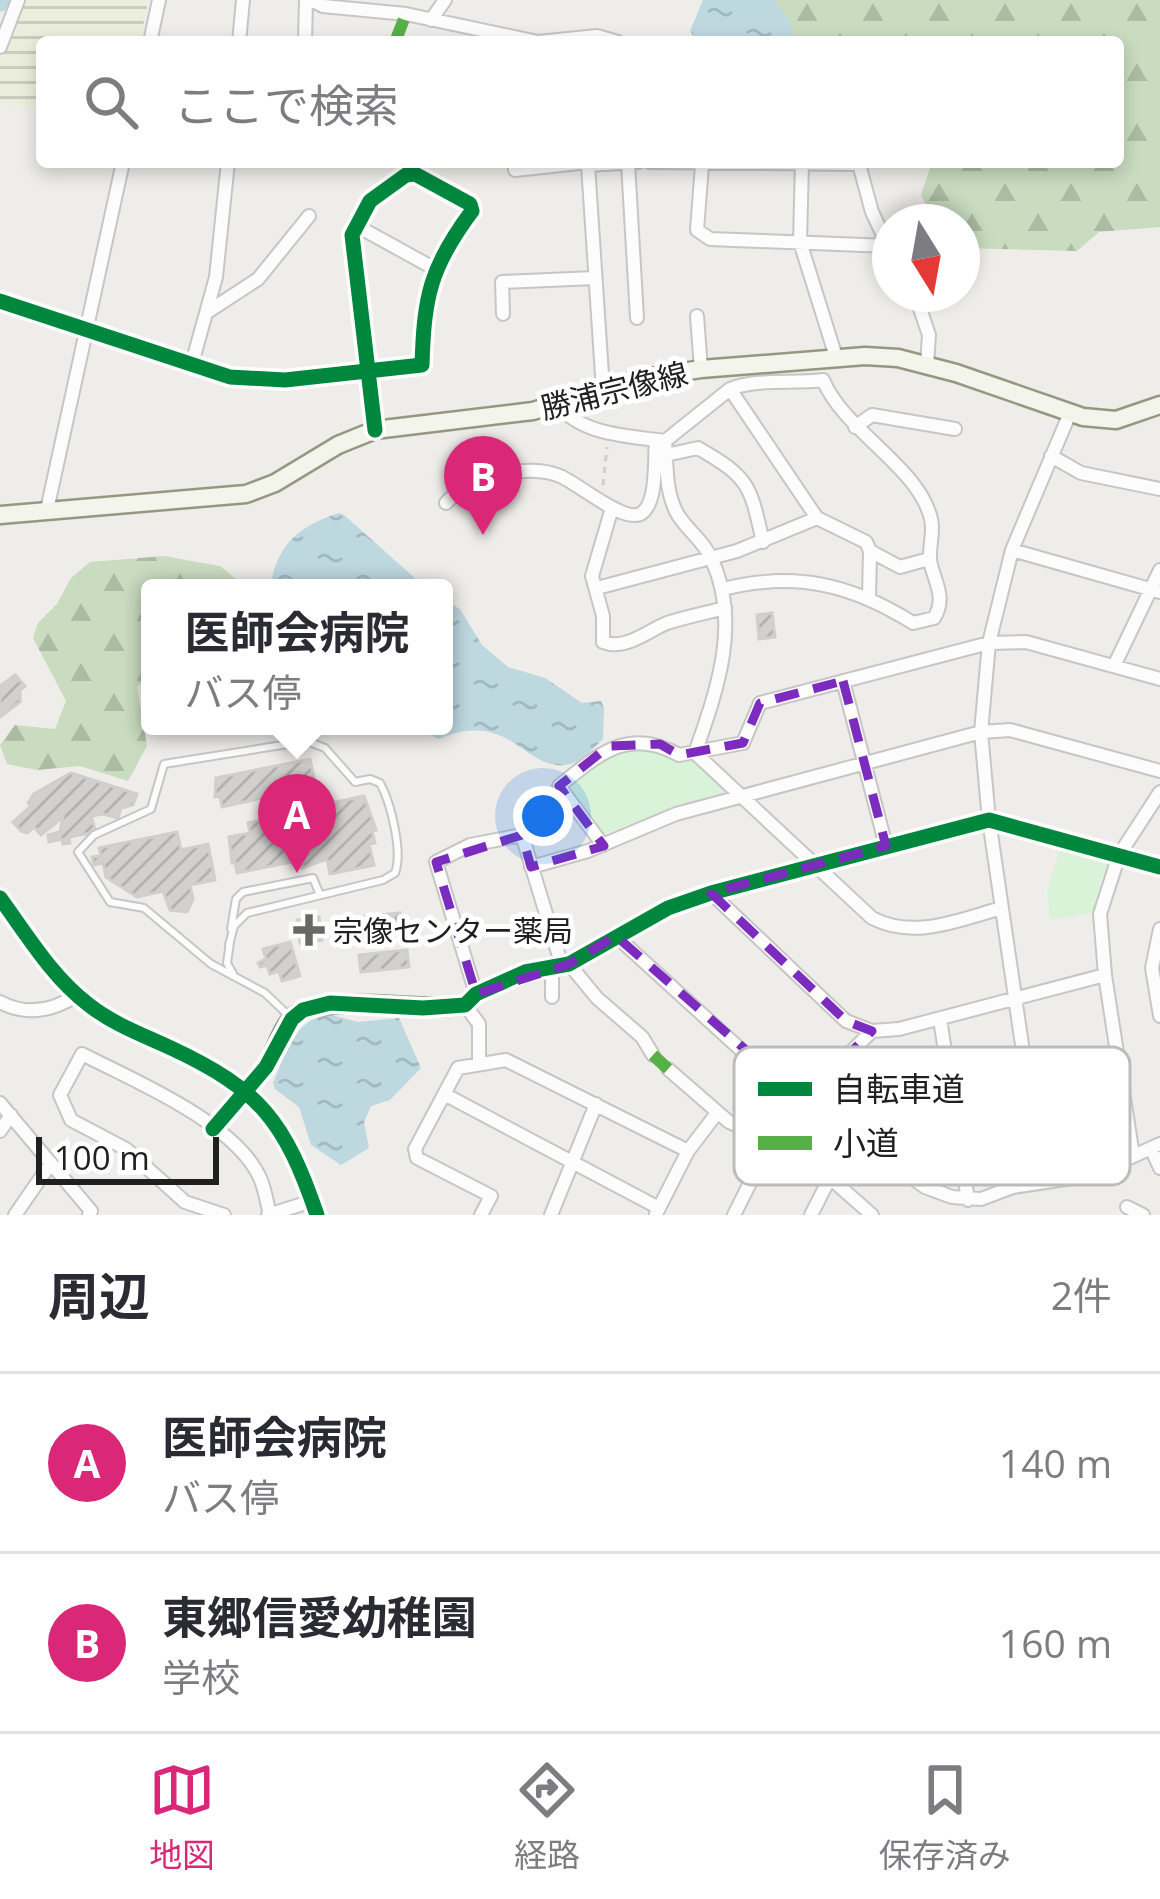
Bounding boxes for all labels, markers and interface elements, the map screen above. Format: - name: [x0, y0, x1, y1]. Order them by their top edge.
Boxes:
- search box: [36, 36, 1124, 168]
- icon: search: [78, 69, 144, 135]
- text: ここで検索: [174, 74, 399, 135]
- north arrow: [872, 204, 980, 312]
- street label: 勝浦宗像線: [536, 352, 692, 428]
- pin: B: [444, 436, 522, 535]
- popup: [141, 579, 453, 735]
- text: 医師会病院: [184, 601, 410, 662]
- text: バス停: [184, 665, 302, 718]
- pin: A: [258, 774, 336, 873]
- your location: [513, 786, 573, 846]
- place label: 宗像センター薬局: [333, 910, 573, 951]
- marker: 宗像センター薬局: [296, 917, 322, 943]
- legend: [734, 1047, 1130, 1185]
- text: 自転車道: [833, 1066, 965, 1111]
- text: 小道: [833, 1120, 899, 1165]
- scale bar: [36, 1131, 219, 1184]
- text: 100 m: [54, 1135, 150, 1180]
- text: 周辺: [48, 1260, 150, 1330]
- text: 2件: [1051, 1268, 1112, 1321]
- text: 医師会病院: [162, 1406, 387, 1467]
- text: A: [74, 1436, 100, 1489]
- text: 140 m: [999, 1436, 1112, 1489]
- text: バス停: [162, 1470, 279, 1523]
- text: 東郷信愛幼稚園: [162, 1586, 477, 1647]
- text: B: [74, 1616, 100, 1669]
- text: 160 m: [999, 1616, 1112, 1669]
- text: 学校: [162, 1650, 240, 1703]
- tab: 地図: [149, 1757, 215, 1877]
- tab: 経路: [514, 1757, 580, 1877]
- tab: 保存済み: [879, 1757, 1011, 1877]

